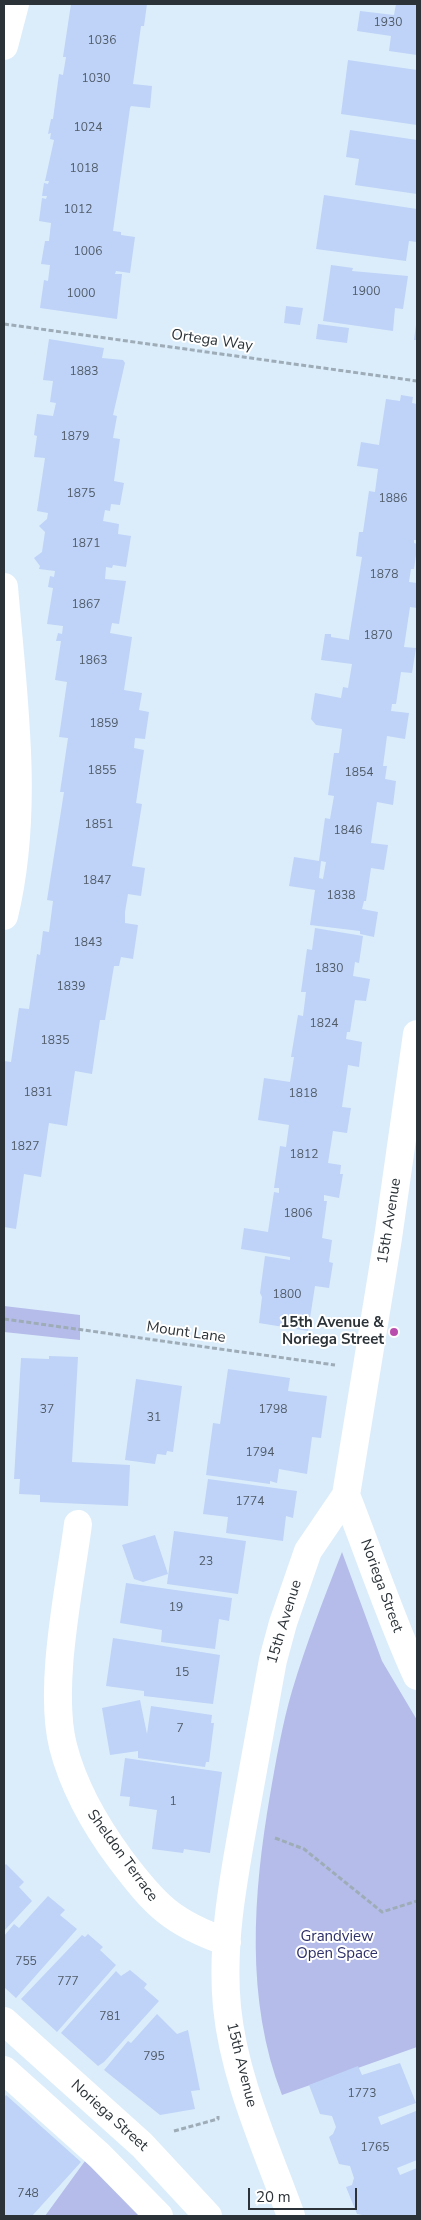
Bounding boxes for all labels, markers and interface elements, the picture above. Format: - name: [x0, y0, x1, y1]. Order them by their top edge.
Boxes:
- house number: 1930: [374, 16, 402, 30]
- house number: 1036: [88, 34, 116, 48]
- house number: 1030: [82, 72, 110, 86]
- house number: 1024: [74, 121, 102, 135]
- house number: 1018: [70, 162, 98, 176]
- house number: 1012: [64, 203, 92, 217]
- house number: 1006: [74, 245, 102, 259]
- house number: 1900: [352, 285, 380, 299]
- house number: 1000: [67, 287, 95, 301]
- street label: Ortega Way: [170, 326, 254, 356]
- house number: 1883: [70, 365, 98, 379]
- house number: 1879: [61, 430, 89, 444]
- house number: 1875: [67, 487, 95, 501]
- house number: 1886: [379, 492, 407, 506]
- house number: 1871: [72, 537, 100, 551]
- house number: 1878: [370, 568, 398, 582]
- house number: 1867: [72, 598, 100, 612]
- house number: 1870: [364, 629, 392, 643]
- house number: 1863: [79, 654, 107, 668]
- house number: 1859: [90, 717, 118, 731]
- house number: 1855: [88, 764, 116, 778]
- house number: 1854: [345, 766, 373, 780]
- house number: 1851: [85, 818, 113, 832]
- house number: 1846: [334, 824, 362, 838]
- house number: 1847: [83, 874, 111, 888]
- house number: 1838: [327, 889, 355, 903]
- house number: 1843: [74, 936, 102, 950]
- house number: 1830: [315, 962, 343, 976]
- house number: 1839: [57, 980, 85, 994]
- house number: 1824: [310, 1017, 338, 1031]
- house number: 1835: [41, 1034, 69, 1048]
- house number: 1831: [24, 1086, 52, 1100]
- house number: 1818: [289, 1087, 317, 1101]
- house number: 1827: [11, 1140, 39, 1154]
- house number: 1812: [290, 1148, 318, 1162]
- street label: 15th Avenue: [374, 1177, 406, 1265]
- house number: 1806: [284, 1207, 312, 1221]
- house number: 1800: [273, 1288, 301, 1302]
- place label: 15th Avenue & Noriega Street: [280, 1314, 384, 1349]
- street label: Mount Lane: [145, 1319, 227, 1347]
- marker: 15th Avenue & Noriega Street: [388, 1326, 400, 1338]
- house number: 37: [40, 1403, 54, 1417]
- house number: 1798: [259, 1403, 287, 1417]
- house number: 31: [147, 1411, 161, 1425]
- house number: 1794: [246, 1446, 274, 1460]
- house number: 1774: [236, 1495, 264, 1509]
- street label: Noriega Street: [356, 1537, 406, 1635]
- house number: 23: [199, 1555, 213, 1569]
- street label: 15th Avenue: [264, 1578, 306, 1666]
- house number: 19: [169, 1601, 183, 1615]
- house number: 15: [175, 1666, 189, 1680]
- house number: 7: [176, 1722, 184, 1736]
- house number: 1: [169, 1795, 177, 1809]
- street label: Sheldon Terrace: [83, 1807, 161, 1905]
- park label: Grandview Open Space: [296, 1928, 378, 1963]
- house number: 755: [15, 1955, 37, 1969]
- house number: 777: [57, 1975, 79, 1989]
- house number: 781: [99, 2010, 121, 2024]
- street label: 15th Avenue: [222, 2021, 260, 2109]
- house number: 795: [143, 2050, 165, 2064]
- street label: Noriega Street: [67, 2077, 151, 2155]
- house number: 1773: [348, 2087, 376, 2101]
- house number: 1765: [361, 2141, 389, 2155]
- scale bar: [251, 2178, 360, 2210]
- house number: 748: [17, 2187, 39, 2201]
- text: 20 m: [256, 2187, 291, 2207]

